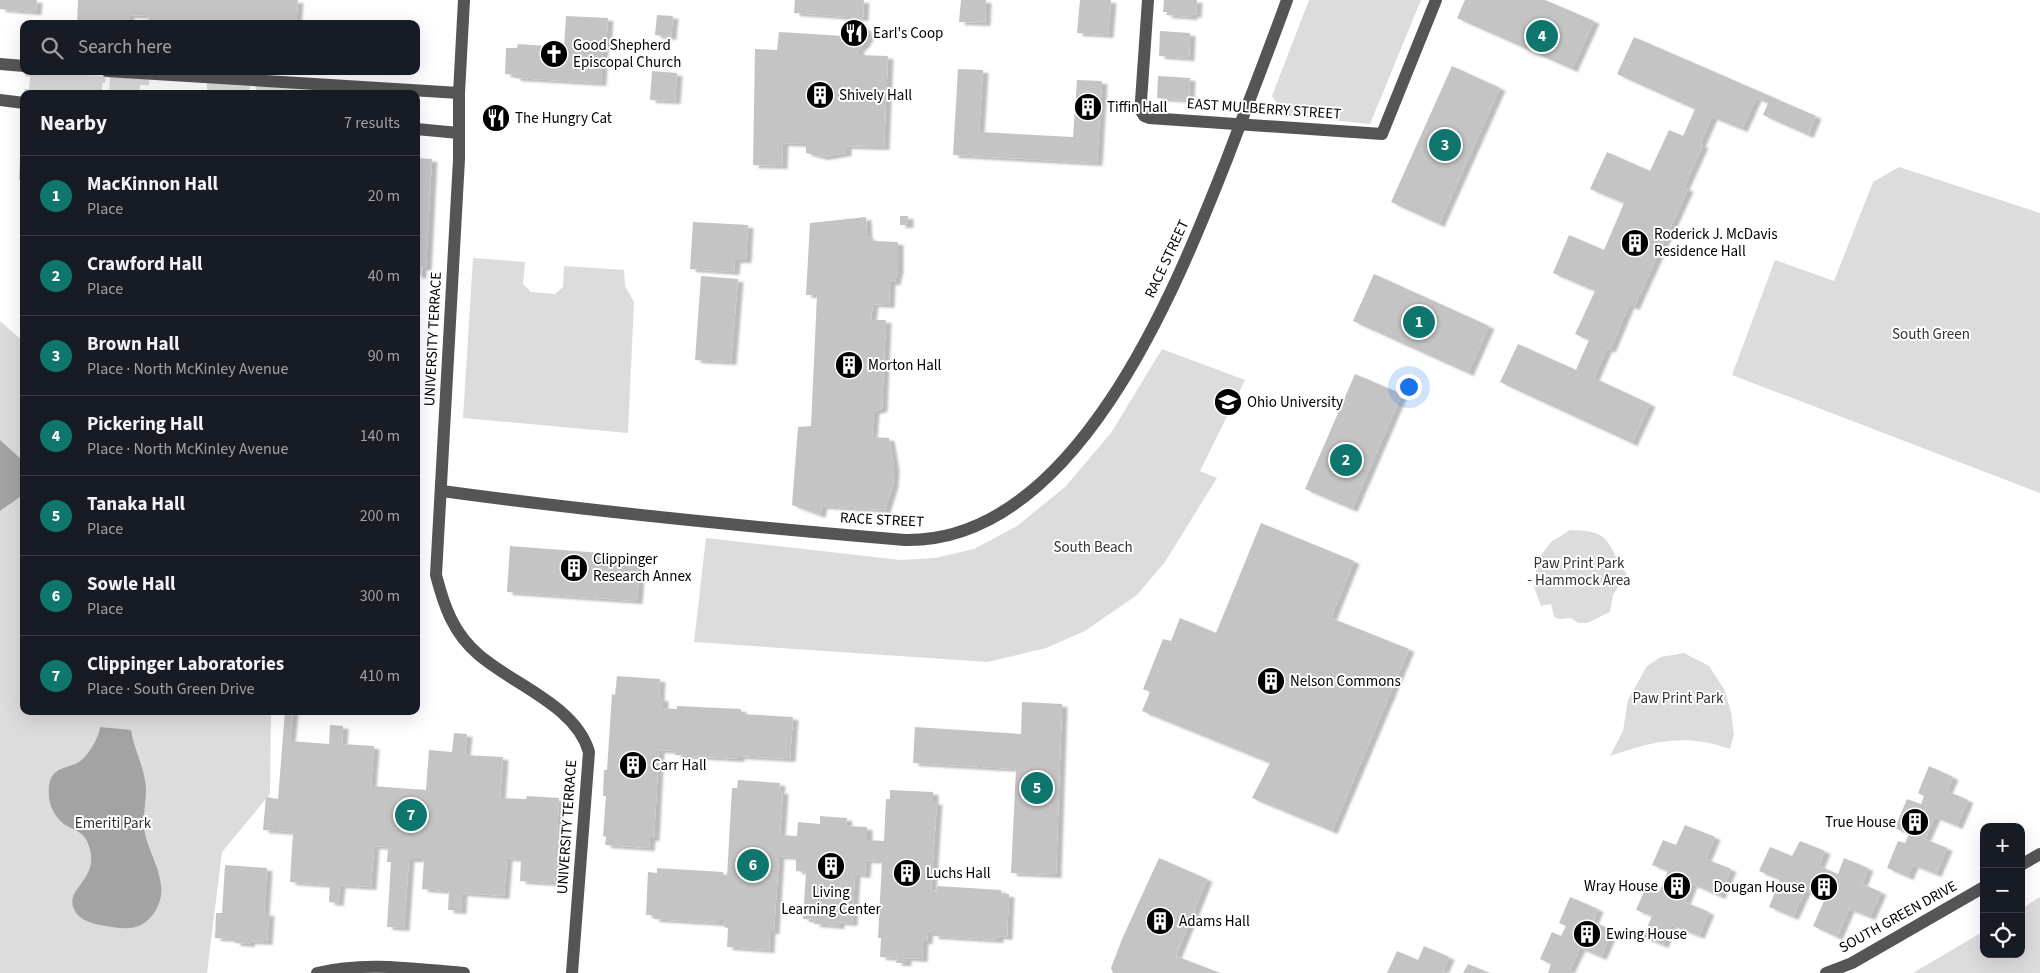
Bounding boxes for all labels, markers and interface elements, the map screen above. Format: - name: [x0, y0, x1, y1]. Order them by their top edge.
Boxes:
- pin: 4: [1526, 17, 1558, 55]
- restaurant icon: Earl's Coop: [839, 18, 869, 48]
- search box: [20, 20, 420, 75]
- place label: Earl's Coop: [873, 23, 943, 44]
- icon: search: [38, 34, 66, 62]
- text: Search here: [78, 34, 172, 61]
- place label: Good Shepherd Episcopal Church: [573, 35, 681, 73]
- church icon: Good Shepherd Episcopal Church: [539, 39, 569, 69]
- building icon: Shively Hall: [805, 80, 835, 110]
- place label: Shively Hall: [839, 85, 912, 106]
- building icon: Tiffin Hall: [1073, 92, 1103, 122]
- street label: EAST MULBERRY STREET: [1186, 93, 1342, 125]
- place label: Tiffin Hall: [1107, 97, 1167, 118]
- restaurant icon: The Hungry Cat: [481, 103, 511, 133]
- text: Nearby: [40, 108, 107, 138]
- place label: The Hungry Cat: [515, 108, 612, 129]
- text: 7 results: [344, 112, 400, 134]
- pin: 3: [1429, 126, 1461, 164]
- text: MacKinnon Hall: [87, 171, 218, 198]
- text: 1: [52, 185, 60, 207]
- text: 20 m: [368, 185, 400, 207]
- text: Place: [87, 198, 123, 220]
- street label: RACE STREET: [1140, 216, 1194, 302]
- place label: Roderick J. McDavis Residence Hall: [1654, 224, 1778, 262]
- building icon: Roderick J. McDavis Residence Hall: [1620, 228, 1650, 258]
- text: Crawford Hall: [87, 251, 202, 278]
- text: 2: [52, 265, 60, 287]
- text: 40 m: [368, 265, 400, 287]
- street label: UNIVERSITY TERRACE: [419, 271, 447, 407]
- text: Place: [87, 278, 123, 300]
- pin: 1: [1403, 303, 1435, 341]
- park label: South Green: [1892, 324, 1970, 345]
- text: Brown Hall: [87, 331, 179, 358]
- text: 3: [52, 345, 60, 367]
- text: 90 m: [368, 345, 400, 367]
- building icon: Morton Hall: [834, 350, 864, 380]
- place label: Morton Hall: [868, 355, 942, 376]
- text: Place · North McKinley Avenue: [87, 358, 288, 380]
- your location: [1396, 374, 1422, 400]
- school or university icon: Ohio University: [1213, 387, 1243, 417]
- place label: Ohio University: [1247, 392, 1343, 413]
- text: Pickering Hall: [87, 411, 204, 438]
- text: 4: [52, 425, 60, 447]
- text: 140 m: [360, 425, 400, 447]
- text: Place · North McKinley Avenue: [87, 438, 288, 460]
- pin: 2: [1330, 441, 1362, 479]
- text: Tanaka Hall: [87, 491, 185, 518]
- text: 5: [52, 505, 60, 527]
- text: 200 m: [360, 505, 400, 527]
- street label: RACE STREET: [839, 507, 925, 533]
- text: Place: [87, 518, 123, 540]
- park label: South Beach: [1053, 537, 1133, 558]
- place label: Clippinger Research Annex: [593, 549, 692, 587]
- building icon: Clippinger Research Annex: [559, 553, 589, 583]
- park label: Paw Print Park - Hammock Area: [1527, 553, 1631, 591]
- text: Sowle Hall: [87, 571, 175, 598]
- text: 6: [52, 585, 60, 607]
- text: 300 m: [360, 585, 400, 607]
- text: Place: [87, 598, 123, 620]
- text: Clippinger Laboratories: [87, 651, 284, 678]
- text: 7: [52, 665, 60, 687]
- text: 410 m: [360, 665, 400, 687]
- building icon: Nelson Commons: [1256, 666, 1286, 696]
- place label: Nelson Commons: [1290, 671, 1401, 692]
- text: Place · South Green Drive: [87, 678, 254, 700]
- park label: Paw Print Park: [1633, 688, 1724, 709]
- building icon: Carr Hall: [618, 750, 648, 780]
- place label: Carr Hall: [652, 755, 707, 776]
- street label: UNIVERSITY TERRACE: [552, 759, 582, 895]
- pin: 5: [1021, 769, 1053, 807]
- pin: 7: [395, 796, 427, 834]
- building icon: True House: [1900, 807, 1930, 837]
- place label: True House: [1825, 812, 1896, 833]
- park label: Emeriti Park: [75, 813, 152, 834]
- map controls: [1980, 823, 2025, 958]
- button: +: [1980, 823, 2025, 868]
- pin: 6: [737, 846, 769, 884]
- building icon: Living Learning Center: [816, 851, 846, 881]
- building icon: Luchs Hall: [892, 858, 922, 888]
- place label: Luchs Hall: [926, 863, 991, 884]
- button: −: [1980, 868, 2025, 913]
- building icon: Wray House: [1662, 871, 1692, 901]
- building icon: Dougan House: [1809, 872, 1839, 902]
- place label: Wray House: [1584, 876, 1658, 897]
- street label: SOUTH GREEN DRIVE: [1835, 876, 1961, 958]
- place label: Dougan House: [1714, 877, 1805, 898]
- place label: Living Learning Center: [781, 882, 882, 920]
- building icon: Adams Hall: [1145, 906, 1175, 936]
- place label: Adams Hall: [1179, 911, 1250, 932]
- button: locate: [1980, 913, 2025, 958]
- building icon: Ewing House: [1572, 919, 1602, 949]
- place label: Ewing House: [1606, 924, 1687, 945]

